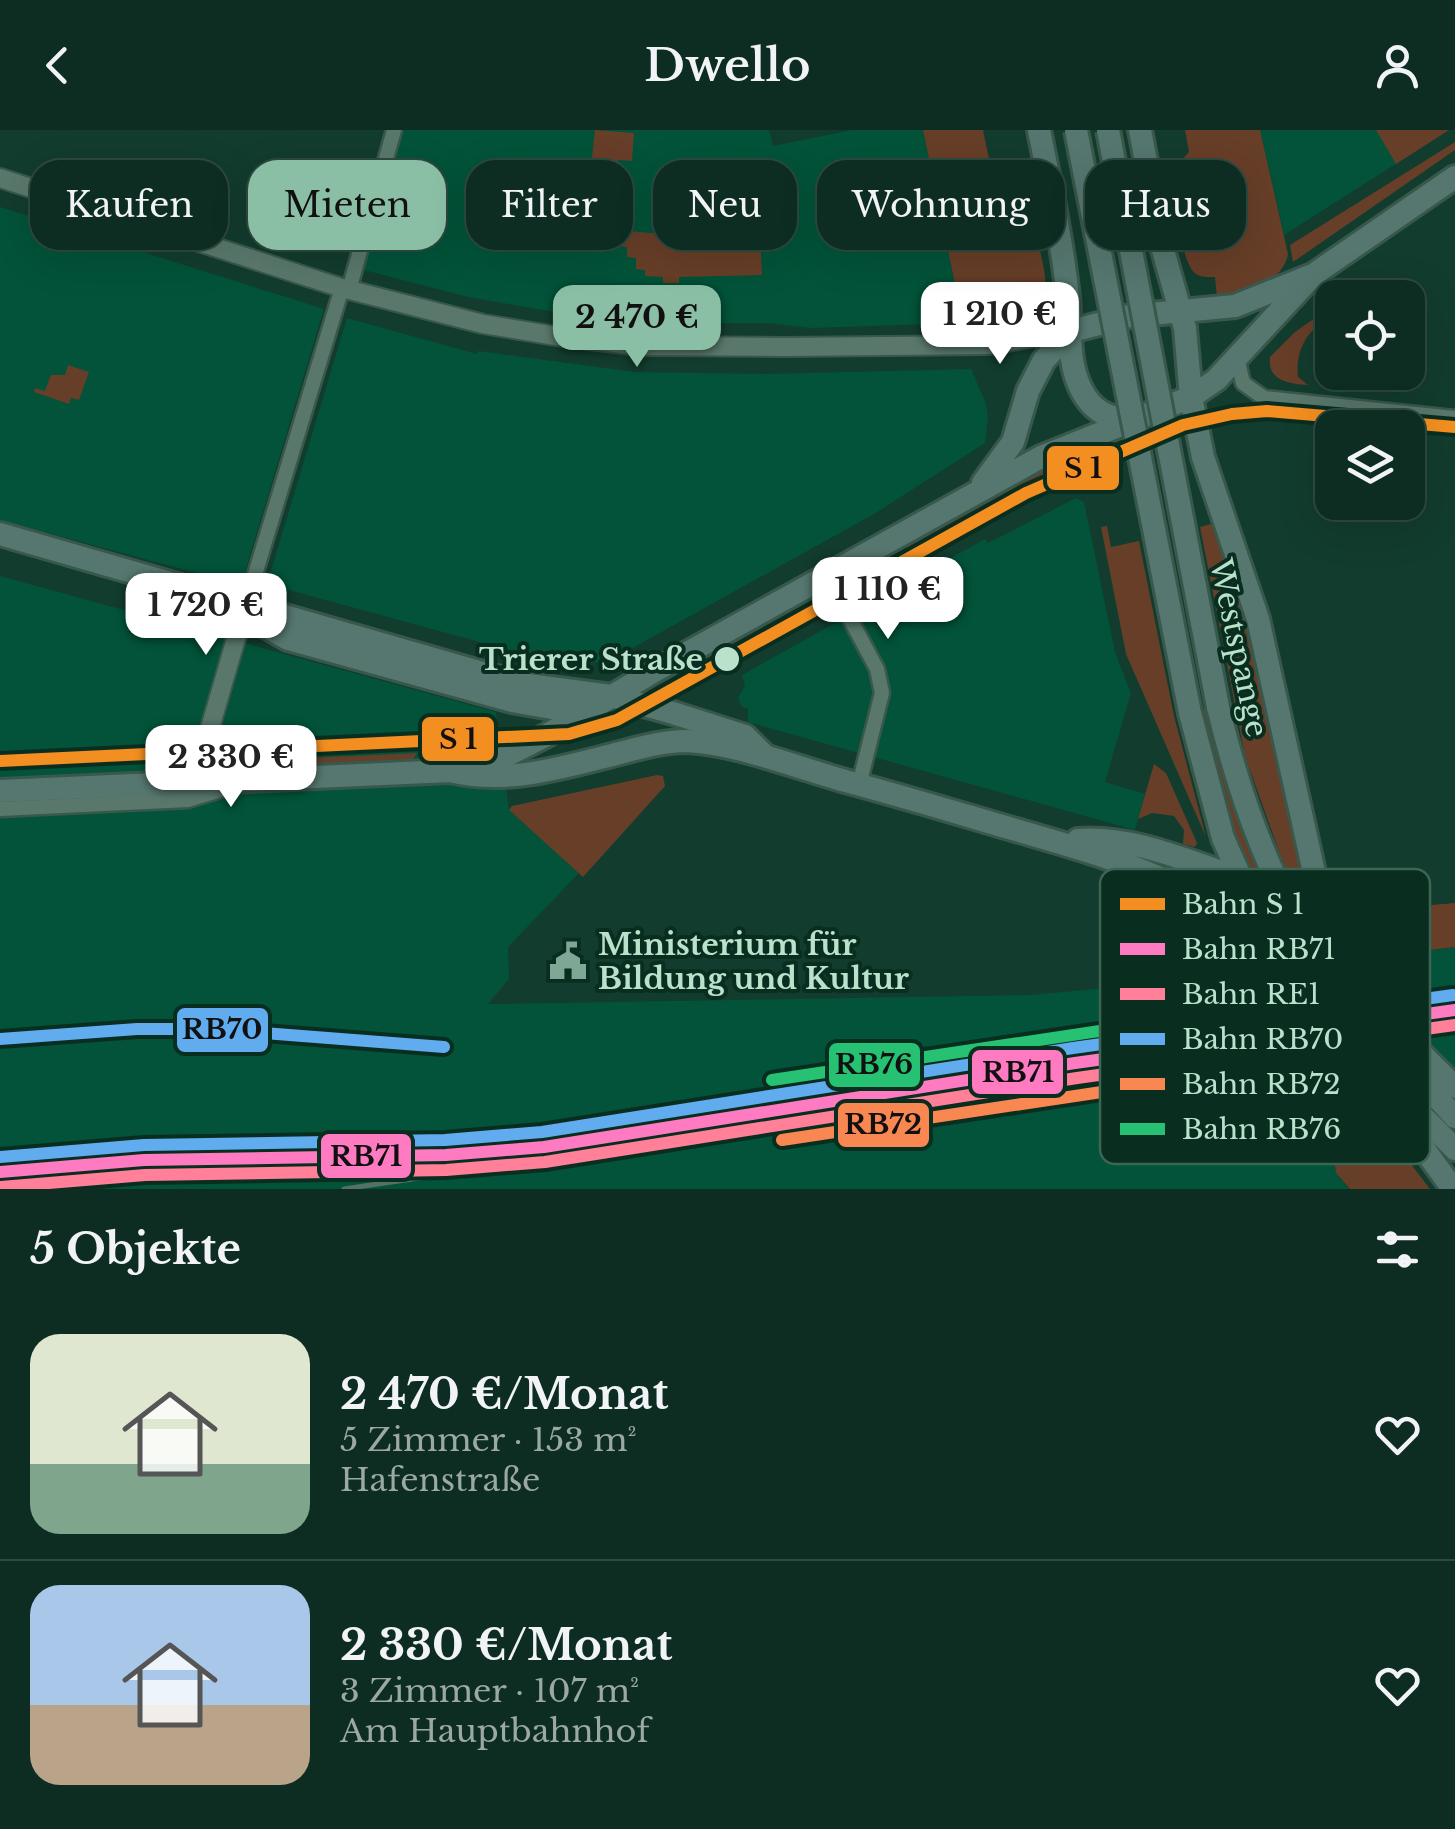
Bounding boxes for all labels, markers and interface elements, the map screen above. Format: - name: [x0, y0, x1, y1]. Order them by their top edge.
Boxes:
- text: Dwello: [644, 37, 811, 93]
- icon: back: [30, 38, 85, 93]
- icon: person: [1370, 38, 1425, 93]
- chip: Kaufen: [30, 160, 228, 250]
- chip: Mieten: [248, 160, 446, 250]
- chip: Filter: [466, 160, 633, 250]
- chip: Neu: [653, 160, 797, 250]
- chip: Wohnung: [817, 160, 1065, 250]
- chip: Haus: [1085, 160, 1246, 250]
- map controls: [1315, 280, 1425, 520]
- button: locate: [1315, 280, 1425, 390]
- pin: 1 210 €: [908, 282, 1092, 367]
- pin: 2 470 €: [545, 285, 729, 370]
- text: 1 210 €: [943, 294, 1057, 334]
- text: 2 470 €: [575, 297, 699, 337]
- button: layers: [1315, 410, 1425, 520]
- line badge: S 1: [1045, 444, 1121, 492]
- text: S 1: [1064, 451, 1102, 486]
- street label: Westspange: [1202, 554, 1276, 741]
- pin: 1 110 €: [796, 557, 980, 642]
- text: 1 110 €: [834, 569, 942, 609]
- pin: 1 720 €: [114, 573, 298, 658]
- text: 1 720 €: [148, 585, 264, 625]
- place label: Trierer Straße: [479, 641, 703, 678]
- marker: Trierer Straße: [712, 644, 742, 674]
- line badge: S 1: [420, 715, 496, 763]
- text: S 1: [439, 722, 477, 757]
- pin: 2 330 €: [139, 725, 323, 810]
- text: 2 330 €: [167, 737, 295, 777]
- legend: [1100, 869, 1430, 1164]
- text: Bahn S 1: [1182, 887, 1304, 922]
- place label: Ministerium für Bildung und Kultur: [598, 926, 909, 997]
- text: Bahn RB71: [1182, 932, 1336, 967]
- public building icon: Ministerium für Bildung und Kultur: [547, 940, 589, 982]
- text: Bahn RE1: [1182, 977, 1320, 1012]
- line badge: RB70: [175, 1006, 270, 1054]
- text: RB70: [182, 1012, 262, 1047]
- text: Bahn RB70: [1182, 1022, 1343, 1057]
- line badge: RB76: [827, 1041, 922, 1089]
- text: RB76: [835, 1047, 913, 1082]
- line badge: RB71: [970, 1048, 1065, 1096]
- text: RB71: [982, 1055, 1054, 1090]
- text: Bahn RB72: [1182, 1067, 1340, 1102]
- line badge: RB72: [836, 1101, 931, 1149]
- text: RB72: [844, 1107, 922, 1142]
- text: Bahn RB76: [1182, 1112, 1341, 1147]
- line badge: RB71: [319, 1132, 413, 1180]
- text: RB71: [330, 1139, 402, 1174]
- icon: filters: [1370, 1222, 1425, 1277]
- text: 5 Objekte: [30, 1223, 241, 1275]
- text: 2 470 €/Monat: [340, 1368, 669, 1420]
- icon: home: [110, 1374, 230, 1494]
- icon: heart: [1370, 1407, 1425, 1462]
- text: 5 Zimmer · 153 m²: [340, 1420, 637, 1460]
- text: Hafenstraße: [340, 1460, 540, 1500]
- text: 2 330 €/Monat: [340, 1619, 672, 1671]
- icon: home: [110, 1625, 230, 1745]
- icon: heart: [1370, 1658, 1425, 1713]
- text: 3 Zimmer · 107 m²: [340, 1671, 639, 1711]
- text: Am Hauptbahnhof: [340, 1711, 650, 1751]

